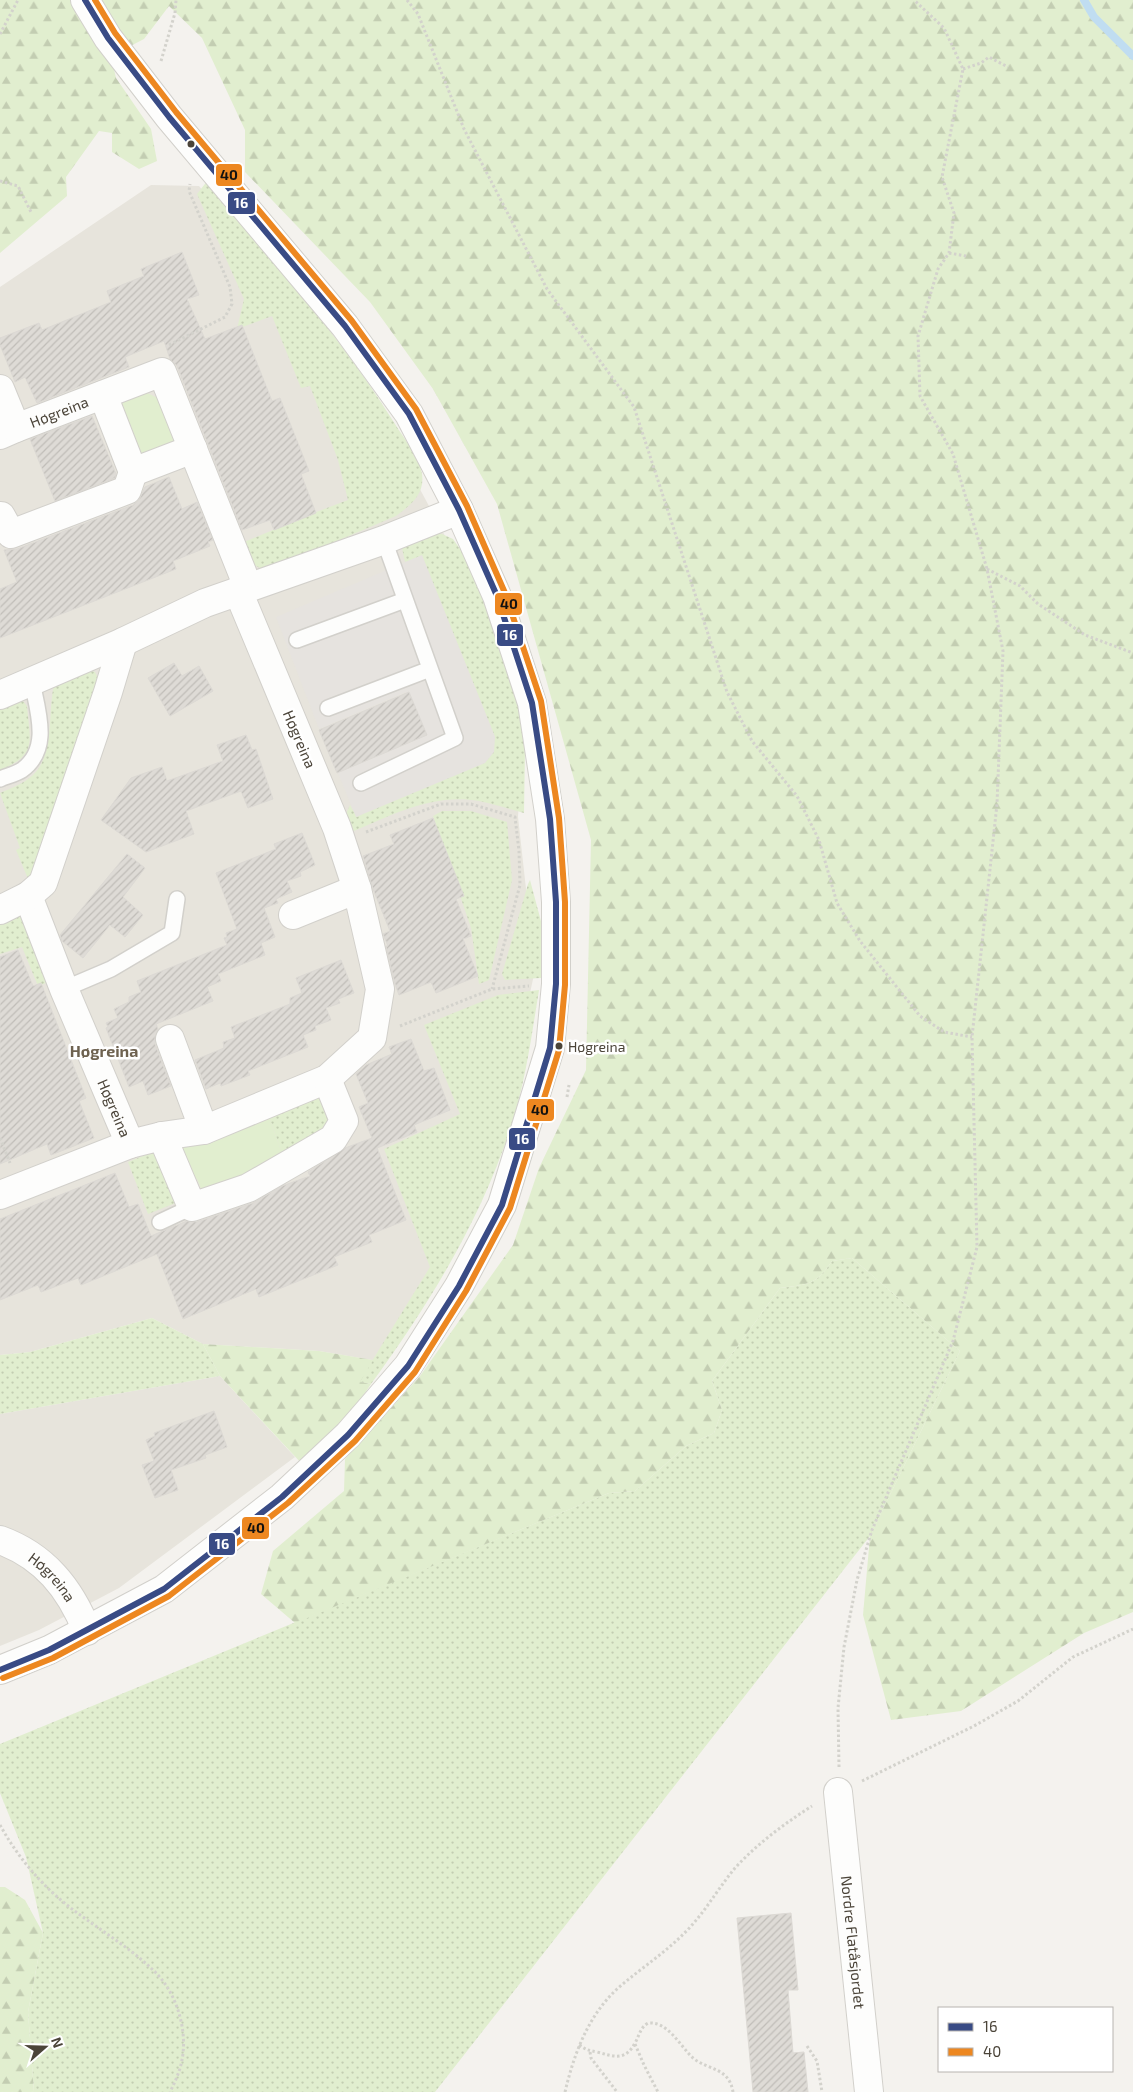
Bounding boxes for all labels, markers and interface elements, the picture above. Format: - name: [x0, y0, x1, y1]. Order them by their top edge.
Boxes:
- unlabelled marker: [186, 139, 196, 149]
- line badge: 40: [215, 163, 243, 187]
- text: 40: [220, 166, 238, 183]
- line badge: 16: [227, 191, 256, 215]
- text: 16: [234, 194, 248, 211]
- street label: Høgreina: [27, 392, 91, 431]
- line badge: 40: [494, 592, 523, 616]
- text: 40: [500, 595, 518, 612]
- line badge: 16: [496, 623, 524, 647]
- text: 16: [503, 626, 517, 643]
- street label: Høgreina: [280, 707, 320, 771]
- place label: Høgreina: [568, 1038, 625, 1055]
- district label: Høgreina: [70, 1041, 138, 1060]
- marker: Høgreina: [554, 1041, 564, 1051]
- street label: Høgreina: [94, 1076, 135, 1140]
- line badge: 40: [526, 1098, 555, 1122]
- text: 40: [531, 1101, 549, 1118]
- line badge: 16: [508, 1127, 536, 1151]
- text: 16: [515, 1130, 529, 1147]
- line badge: 40: [241, 1516, 270, 1540]
- text: 40: [247, 1519, 265, 1536]
- line badge: 16: [208, 1532, 236, 1556]
- text: 16: [215, 1535, 229, 1552]
- street label: Høgreina: [25, 1548, 80, 1605]
- street label: Nordre Flatåsjordet: [838, 1875, 869, 2010]
- legend: [938, 2007, 1113, 2072]
- text: 16: [983, 2017, 998, 2035]
- north arrow: [20, 2022, 70, 2072]
- text: N: [48, 2035, 67, 2050]
- text: 40: [983, 2042, 1001, 2060]

